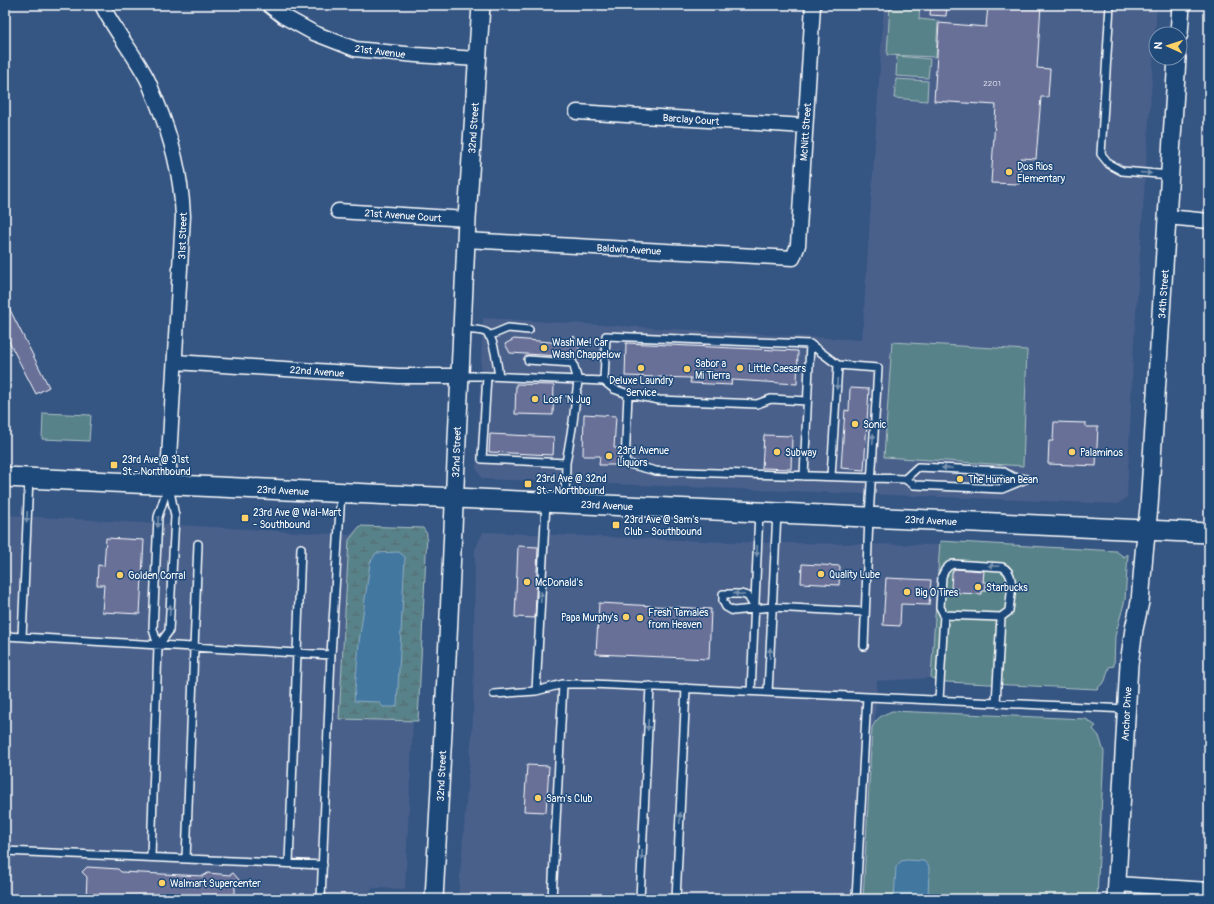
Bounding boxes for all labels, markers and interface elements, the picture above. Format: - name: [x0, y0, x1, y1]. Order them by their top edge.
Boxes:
- north arrow: [1148, 26, 1188, 66]
- text: N: [1152, 41, 1165, 50]
- street label: 21st Avenue: [354, 43, 406, 61]
- house number: 2201: [983, 79, 1001, 88]
- street label: 32nd Street: [466, 101, 482, 154]
- street label: McNitt Street: [798, 102, 814, 162]
- street label: Barclay Court: [662, 112, 721, 128]
- place label: Dos Rios Elementary: [1017, 161, 1066, 185]
- marker: Dos Rios Elementary: [1004, 167, 1014, 177]
- one-way arrow: [1140, 169, 1152, 176]
- street label: 21st Avenue Court: [364, 207, 443, 225]
- street label: 31st Street: [176, 211, 190, 260]
- street label: Baldwin Avenue: [596, 242, 662, 258]
- street label: 34th Street: [1156, 268, 1172, 319]
- place label: Wash Me! Car Wash Chappelow: [552, 337, 621, 361]
- marker: Wash Me! Car Wash Chappelow: [539, 343, 549, 353]
- place label: Sabor a Mi Tierra: [695, 358, 731, 382]
- marker: Deluxe Laundry Service: [636, 363, 646, 373]
- marker: Little Caesars: [735, 363, 745, 373]
- place label: Little Caesars: [748, 363, 806, 375]
- street label: 22nd Avenue: [289, 364, 345, 380]
- marker: Sabor a Mi Tierra: [682, 364, 692, 374]
- place label: Deluxe Laundry Service: [609, 375, 674, 399]
- one-way arrow: [833, 378, 840, 390]
- marker: Loaf 'N Jug: [530, 394, 540, 404]
- place label: Loaf 'N Jug: [543, 394, 591, 406]
- marker: Sonic: [850, 419, 860, 429]
- place label: Sonic: [863, 419, 887, 431]
- street label: 32nd Street: [450, 425, 464, 478]
- one-way arrow: [870, 433, 877, 445]
- place label: 23rd Avenue Liquors: [617, 445, 669, 469]
- marker: Subway: [772, 447, 782, 457]
- place label: Subway: [785, 447, 817, 459]
- marker: Palaminos: [1067, 447, 1077, 457]
- place label: Palaminos: [1080, 447, 1124, 459]
- marker: 23rd Avenue Liquors: [604, 451, 614, 461]
- place label: 23rd Ave @ 31st St - Northbound: [122, 454, 191, 478]
- marker: 23rd Ave @ 31st St - Northbound: [109, 460, 119, 470]
- one-way arrow: [941, 465, 953, 472]
- place label: 23rd Ave @ 32nd St - Northbound: [536, 473, 607, 497]
- marker: The Human Bean: [955, 474, 965, 484]
- place label: The Human Bean: [968, 474, 1038, 486]
- marker: 23rd Ave @ 32nd St - Northbound: [523, 479, 533, 489]
- street label: 23rd Avenue: [257, 484, 309, 498]
- street label: 23rd Avenue: [581, 499, 633, 513]
- place label: 23rd Ave @ Wal-Mart - Southbound: [253, 507, 342, 531]
- one-way arrow: [24, 511, 31, 523]
- marker: 23rd Ave @ Wal-Mart - Southbound: [240, 513, 250, 523]
- place label: 23rd Ave @ Sam's Club - Southbound: [624, 514, 702, 538]
- street label: 23rd Avenue: [905, 514, 957, 528]
- one-way arrow: [154, 516, 161, 528]
- marker: 23rd Ave @ Sam's Club - Southbound: [611, 520, 621, 530]
- one-way arrow: [754, 545, 761, 557]
- one-way arrow: [988, 563, 1000, 570]
- marker: Quality Lube: [816, 569, 826, 579]
- place label: Quality Lube: [829, 569, 880, 581]
- marker: Golden Corral: [115, 570, 125, 580]
- place label: Golden Corral: [128, 570, 186, 582]
- marker: McDonald's: [522, 577, 532, 587]
- place label: McDonald's: [535, 577, 583, 589]
- marker: Starbucks: [973, 582, 983, 592]
- place label: Starbucks: [986, 582, 1028, 594]
- marker: Big O Tires: [902, 587, 912, 597]
- place label: Big O Tires: [915, 587, 959, 599]
- one-way arrow: [538, 591, 545, 603]
- one-way arrow: [733, 591, 745, 597]
- one-way arrow: [167, 604, 174, 616]
- place label: Fresh Tamales from Heaven: [648, 607, 709, 631]
- place label: Papa Murphy's: [561, 612, 619, 624]
- marker: Papa Murphy's: [621, 612, 631, 622]
- marker: Fresh Tamales from Heaven: [635, 613, 645, 623]
- one-way arrow: [766, 647, 773, 659]
- street label: Anchor Drive: [1120, 687, 1134, 742]
- one-way arrow: [645, 719, 652, 731]
- street label: 32nd Street: [435, 749, 449, 802]
- marker: Sam's Club: [533, 793, 543, 803]
- place label: Sam's Club: [546, 793, 593, 805]
- one-way arrow: [677, 811, 683, 824]
- one-way arrow: [639, 849, 645, 862]
- marker: Walmart Supercenter: [157, 878, 167, 888]
- place label: Walmart Supercenter: [170, 878, 261, 890]

